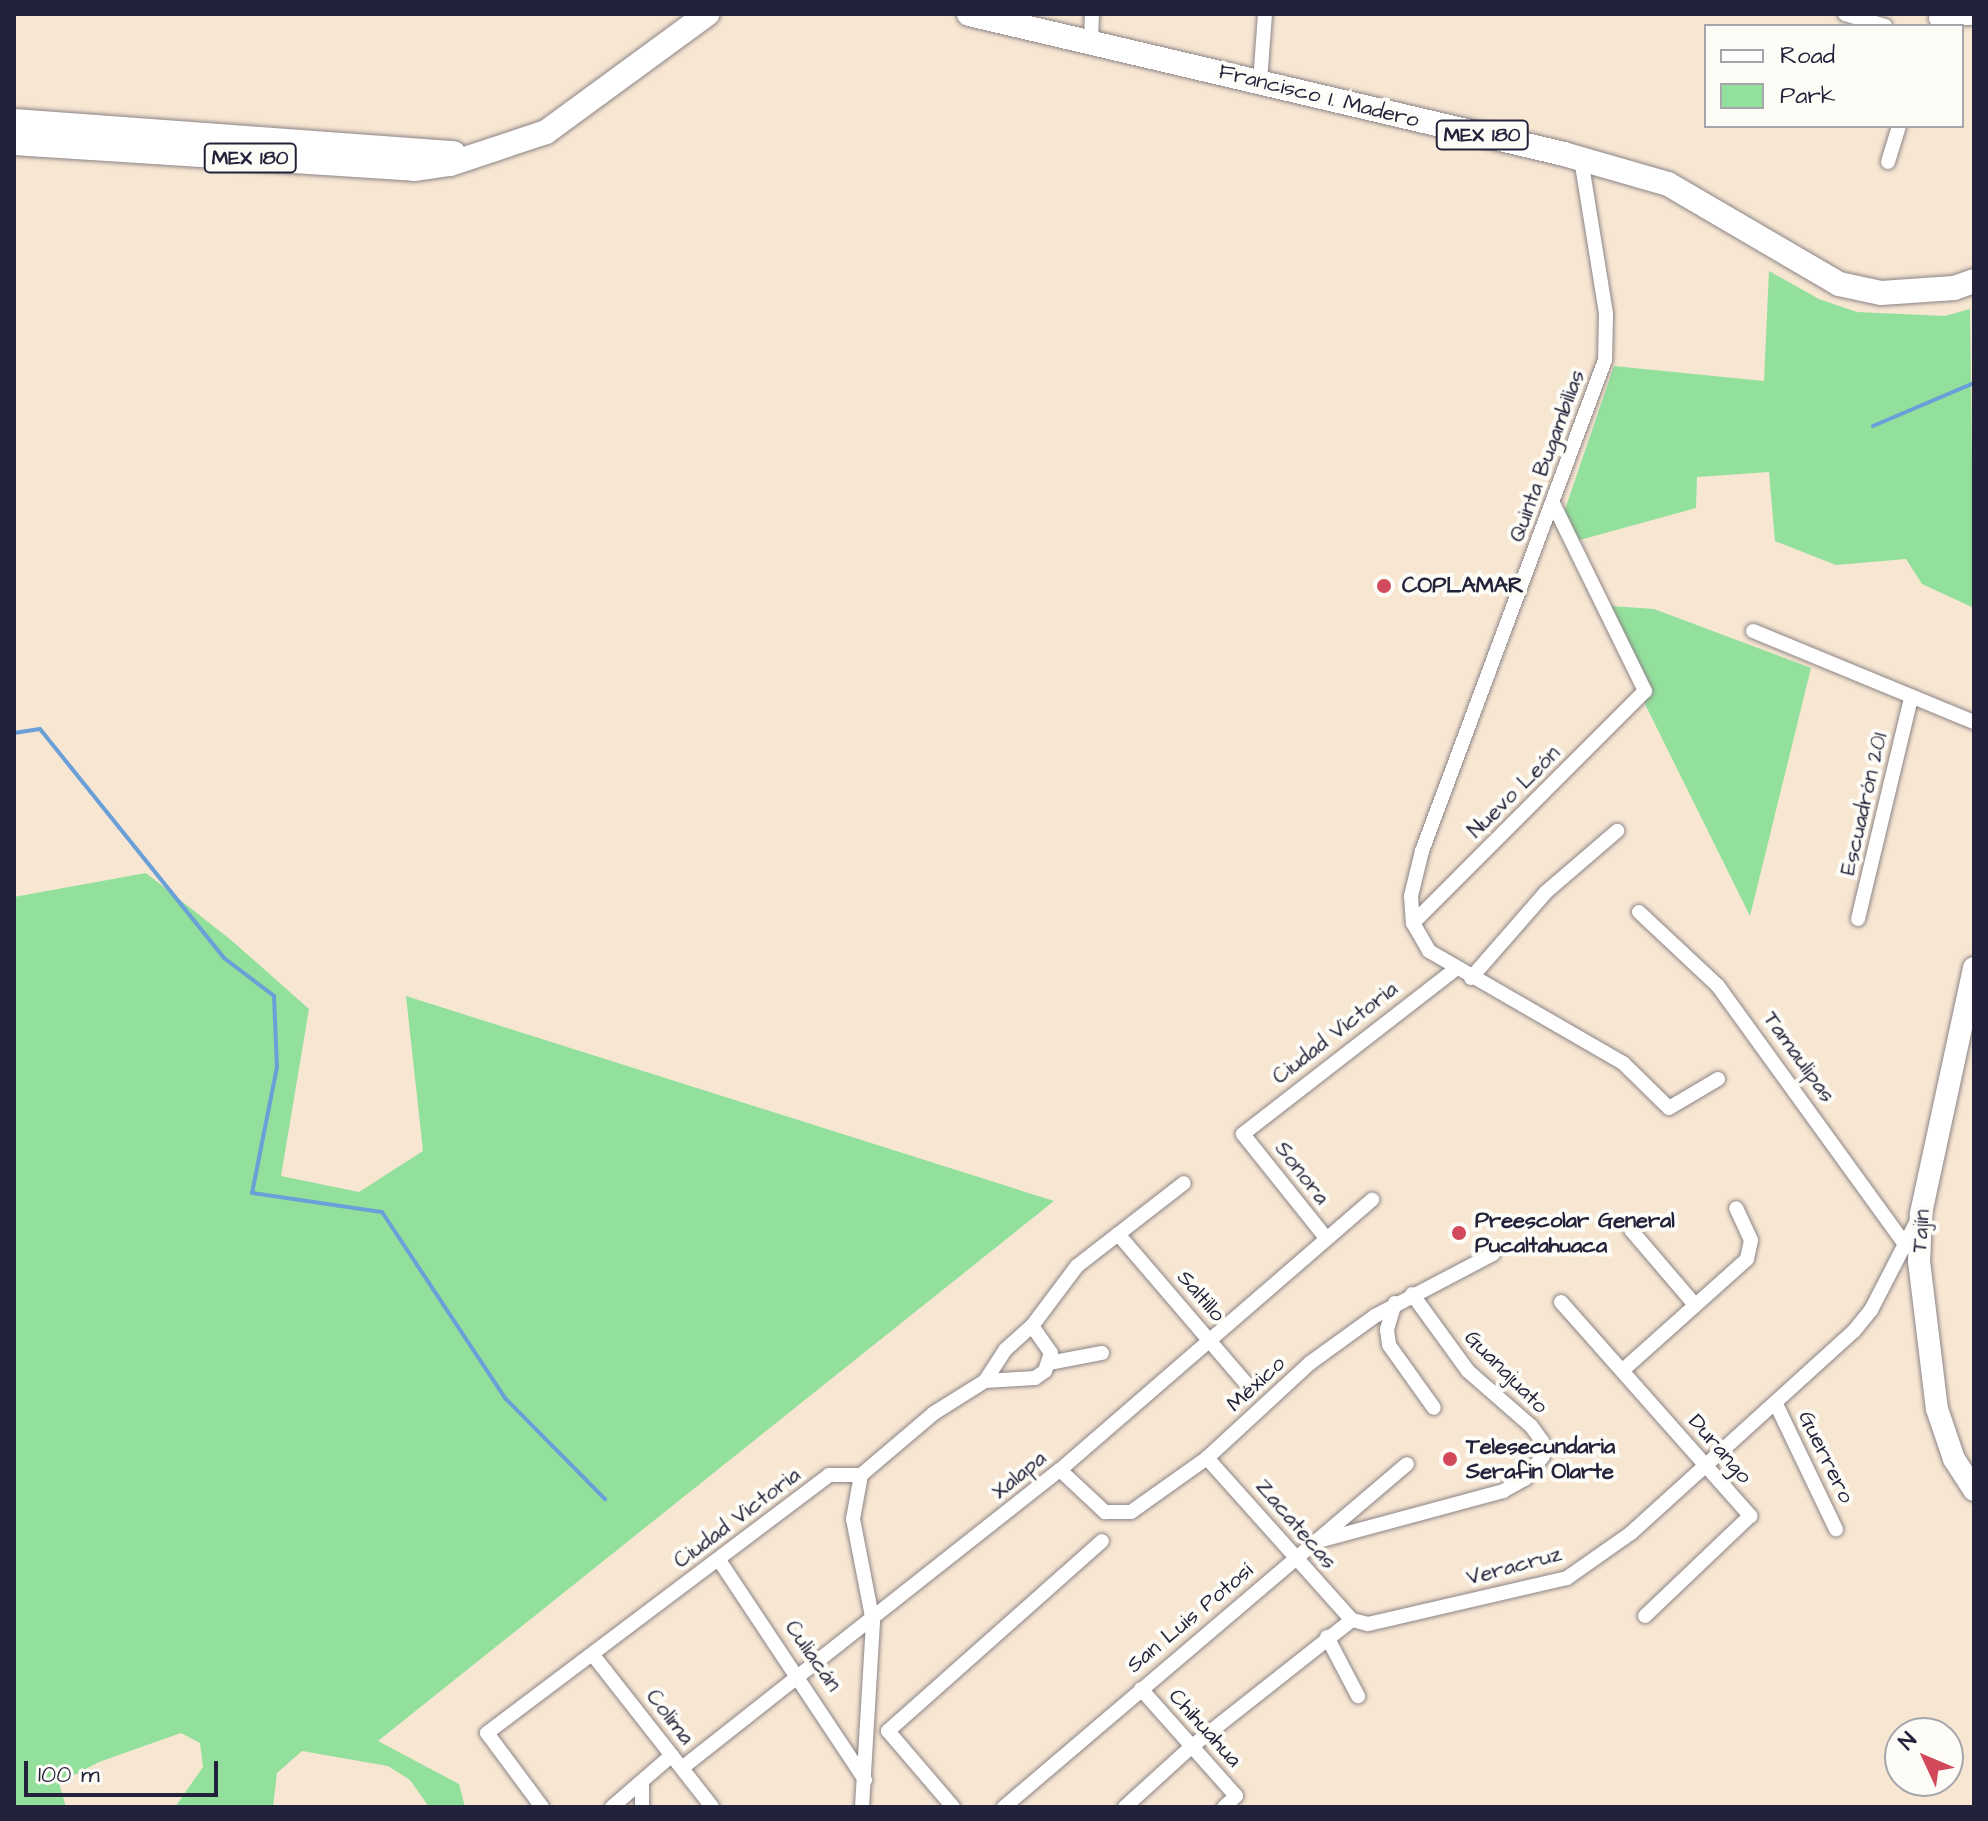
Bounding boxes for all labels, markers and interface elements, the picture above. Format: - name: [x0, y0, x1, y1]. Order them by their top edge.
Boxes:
- legend: [1704, 24, 1964, 128]
- text: Road: [1780, 39, 1835, 73]
- street label: Francisco I. Madero: [1216, 58, 1422, 134]
- text: Park: [1780, 79, 1836, 113]
- road number: MEX 180: [1434, 119, 1530, 151]
- road number: MEX 180: [202, 142, 298, 174]
- street label: Quinta Bugambilias: [1504, 366, 1590, 546]
- place label: COPLAMAR: [1402, 573, 1524, 599]
- marker: COPLAMAR: [1373, 575, 1395, 597]
- street label: Escuadrón 201: [1835, 730, 1893, 878]
- street label: Nuevo León: [1462, 740, 1566, 844]
- street label: Ciudad Victoria: [1267, 976, 1403, 1090]
- street label: Tamaulipas: [1757, 1007, 1841, 1107]
- street label: Sonora: [1269, 1136, 1335, 1210]
- place label: Preescolar General Pucaltahuaca: [1475, 1207, 1675, 1258]
- street label: Tajín: [1906, 1209, 1936, 1253]
- marker: Preescolar General Pucaltahuaca: [1450, 1224, 1468, 1242]
- street label: Saltillo: [1171, 1265, 1231, 1327]
- street label: Guanajuato: [1459, 1325, 1553, 1419]
- street label: México: [1221, 1350, 1291, 1418]
- street label: Guerrero: [1792, 1407, 1860, 1507]
- street label: Durango: [1683, 1409, 1757, 1489]
- place label: Telesecundaria Serafin Olarte: [1466, 1433, 1615, 1484]
- street label: Xalapa: [986, 1445, 1052, 1505]
- marker: Telesecundaria Serafin Olarte: [1441, 1450, 1459, 1468]
- street label: Ciudad Victoria: [669, 1462, 805, 1574]
- street label: Zacatecas: [1250, 1474, 1342, 1574]
- street label: Veracruz: [1464, 1541, 1564, 1591]
- street label: San Luis Potosí: [1121, 1558, 1259, 1678]
- street label: Culiacán: [779, 1615, 847, 1697]
- street label: Chihuahua: [1163, 1683, 1247, 1773]
- street label: Colima: [640, 1684, 700, 1750]
- north arrow: [1884, 1717, 1964, 1797]
- text: N: [1892, 1726, 1924, 1757]
- scale bar: [28, 1745, 222, 1795]
- text: 100 m: [38, 1758, 100, 1792]

